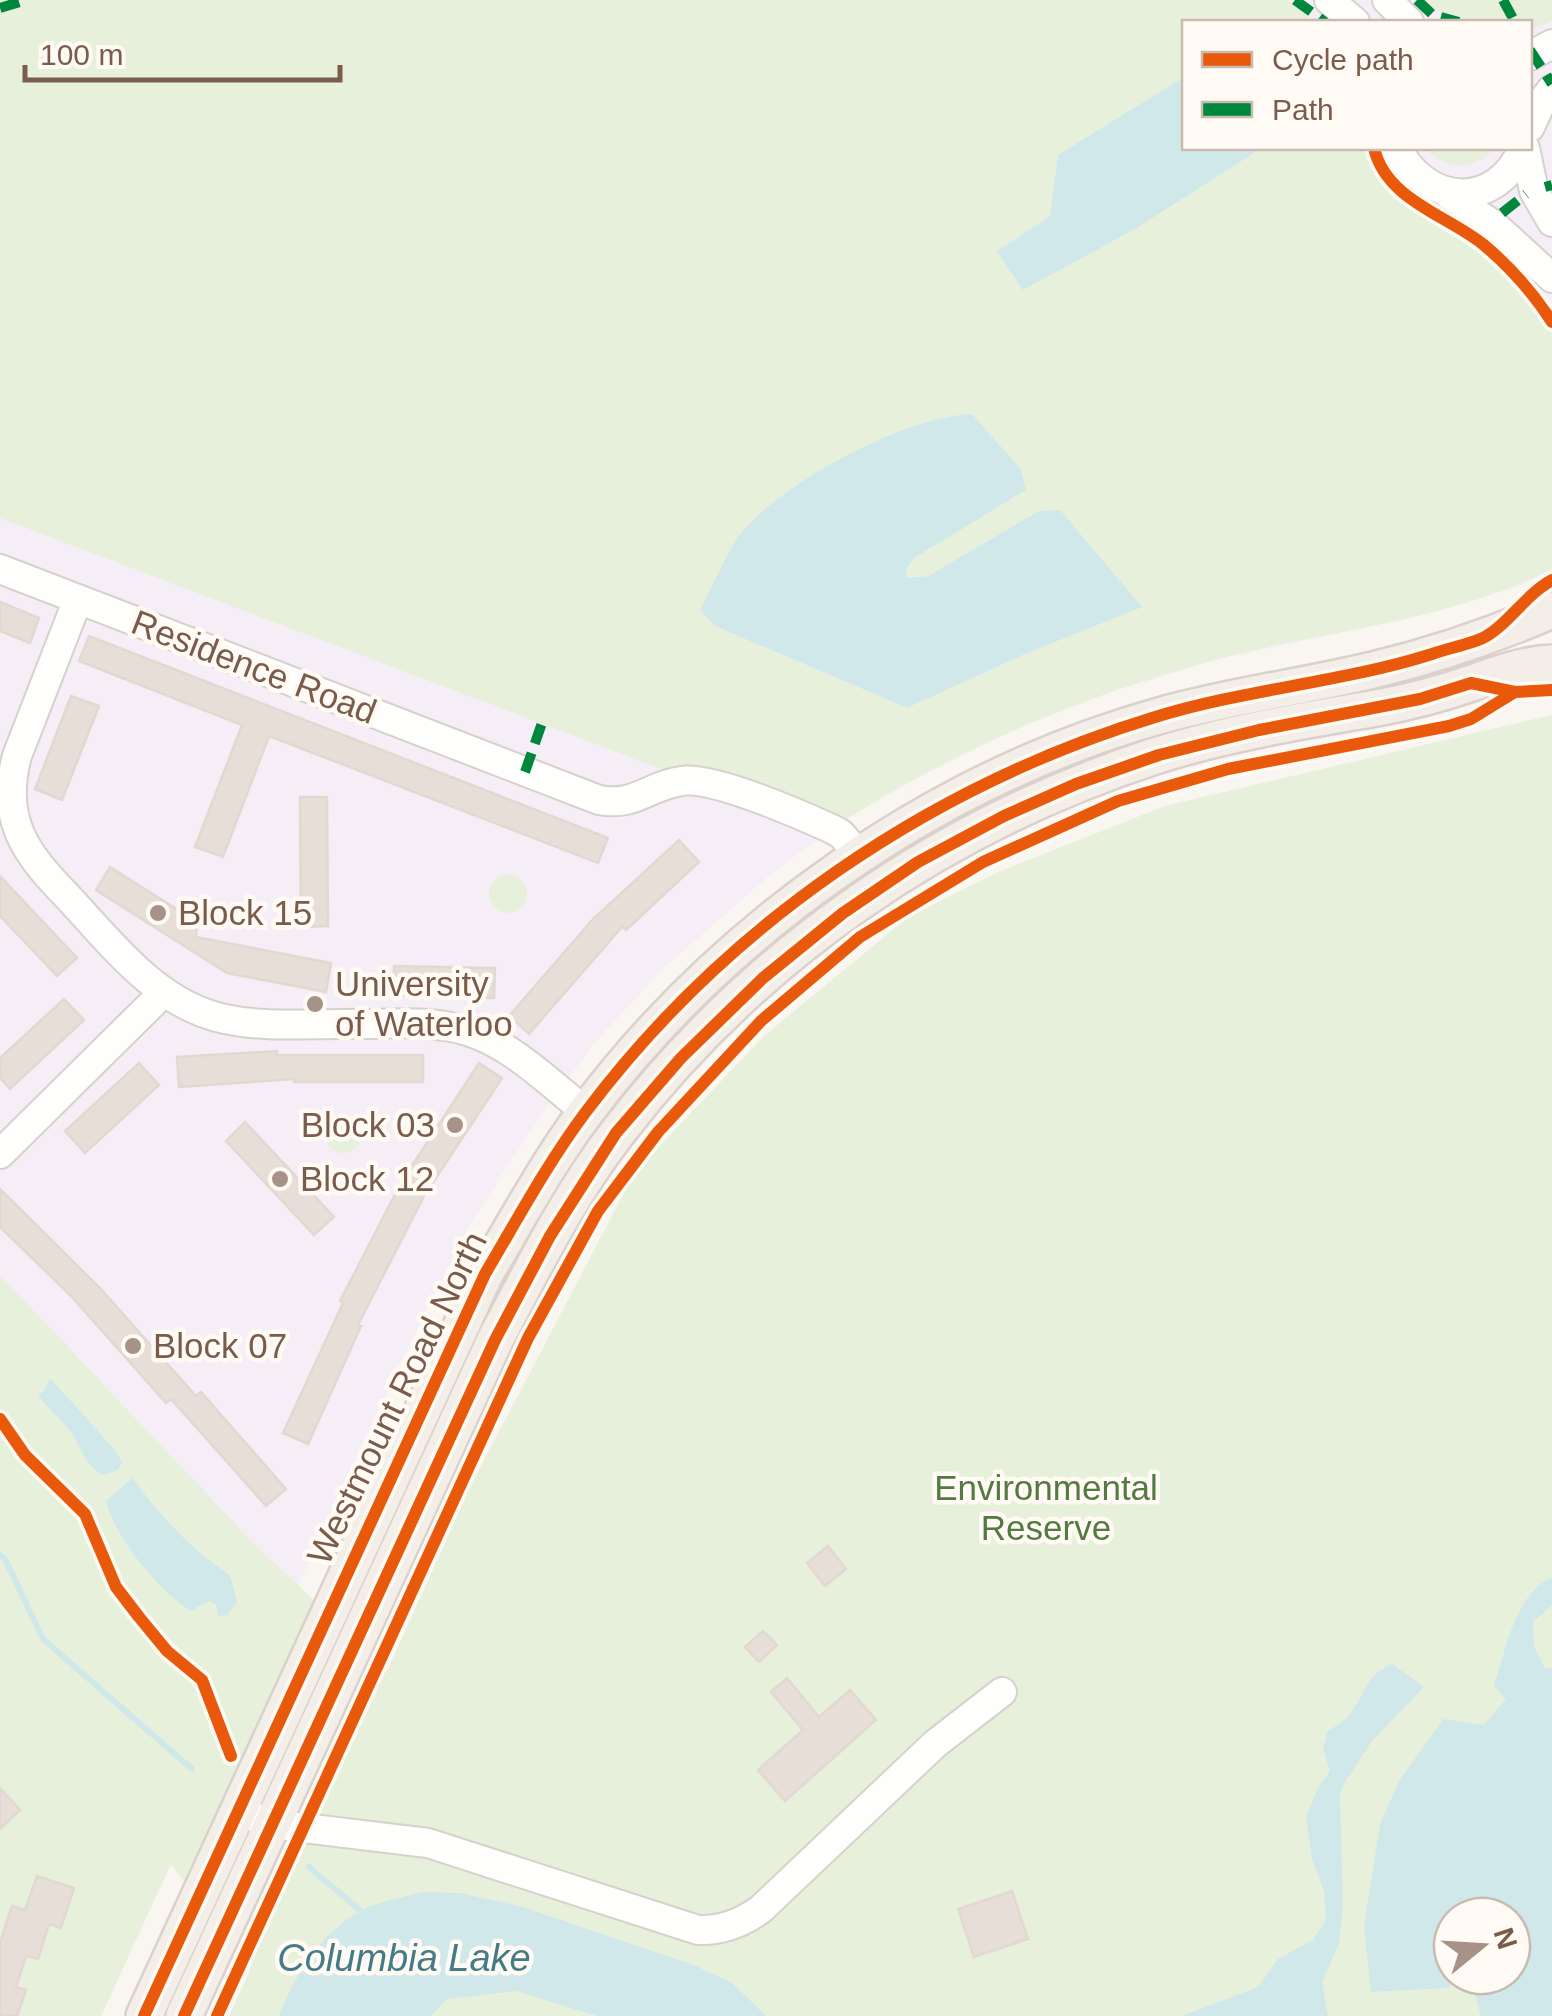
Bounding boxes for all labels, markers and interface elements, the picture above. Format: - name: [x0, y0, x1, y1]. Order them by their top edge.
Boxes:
- scale bar: [25, 20, 340, 82]
- legend: [1182, 20, 1532, 150]
- text: 100 m: [40, 38, 123, 71]
- text: Cycle path: [1272, 43, 1414, 76]
- text: Path: [1272, 93, 1334, 126]
- street label: Residence Road: [126, 602, 382, 731]
- place label: Block 15: [178, 893, 312, 932]
- marker: Block 15: [147, 902, 169, 924]
- place label: University of Waterloo: [335, 964, 513, 1043]
- marker: University of Waterloo: [304, 993, 326, 1015]
- place label: Block 03: [301, 1105, 435, 1144]
- marker: Block 03: [444, 1114, 466, 1136]
- place label: Block 12: [300, 1159, 434, 1198]
- marker: Block 12: [269, 1168, 291, 1190]
- street label: Westmount Road North: [299, 1225, 494, 1570]
- place label: Block 07: [153, 1326, 287, 1365]
- marker: Block 07: [122, 1335, 144, 1357]
- park label: Environmental Reserve: [934, 1468, 1158, 1547]
- north arrow: [1432, 1896, 1532, 1996]
- text: N: [1487, 1924, 1523, 1953]
- water label: Columbia Lake: [277, 1937, 531, 1979]

